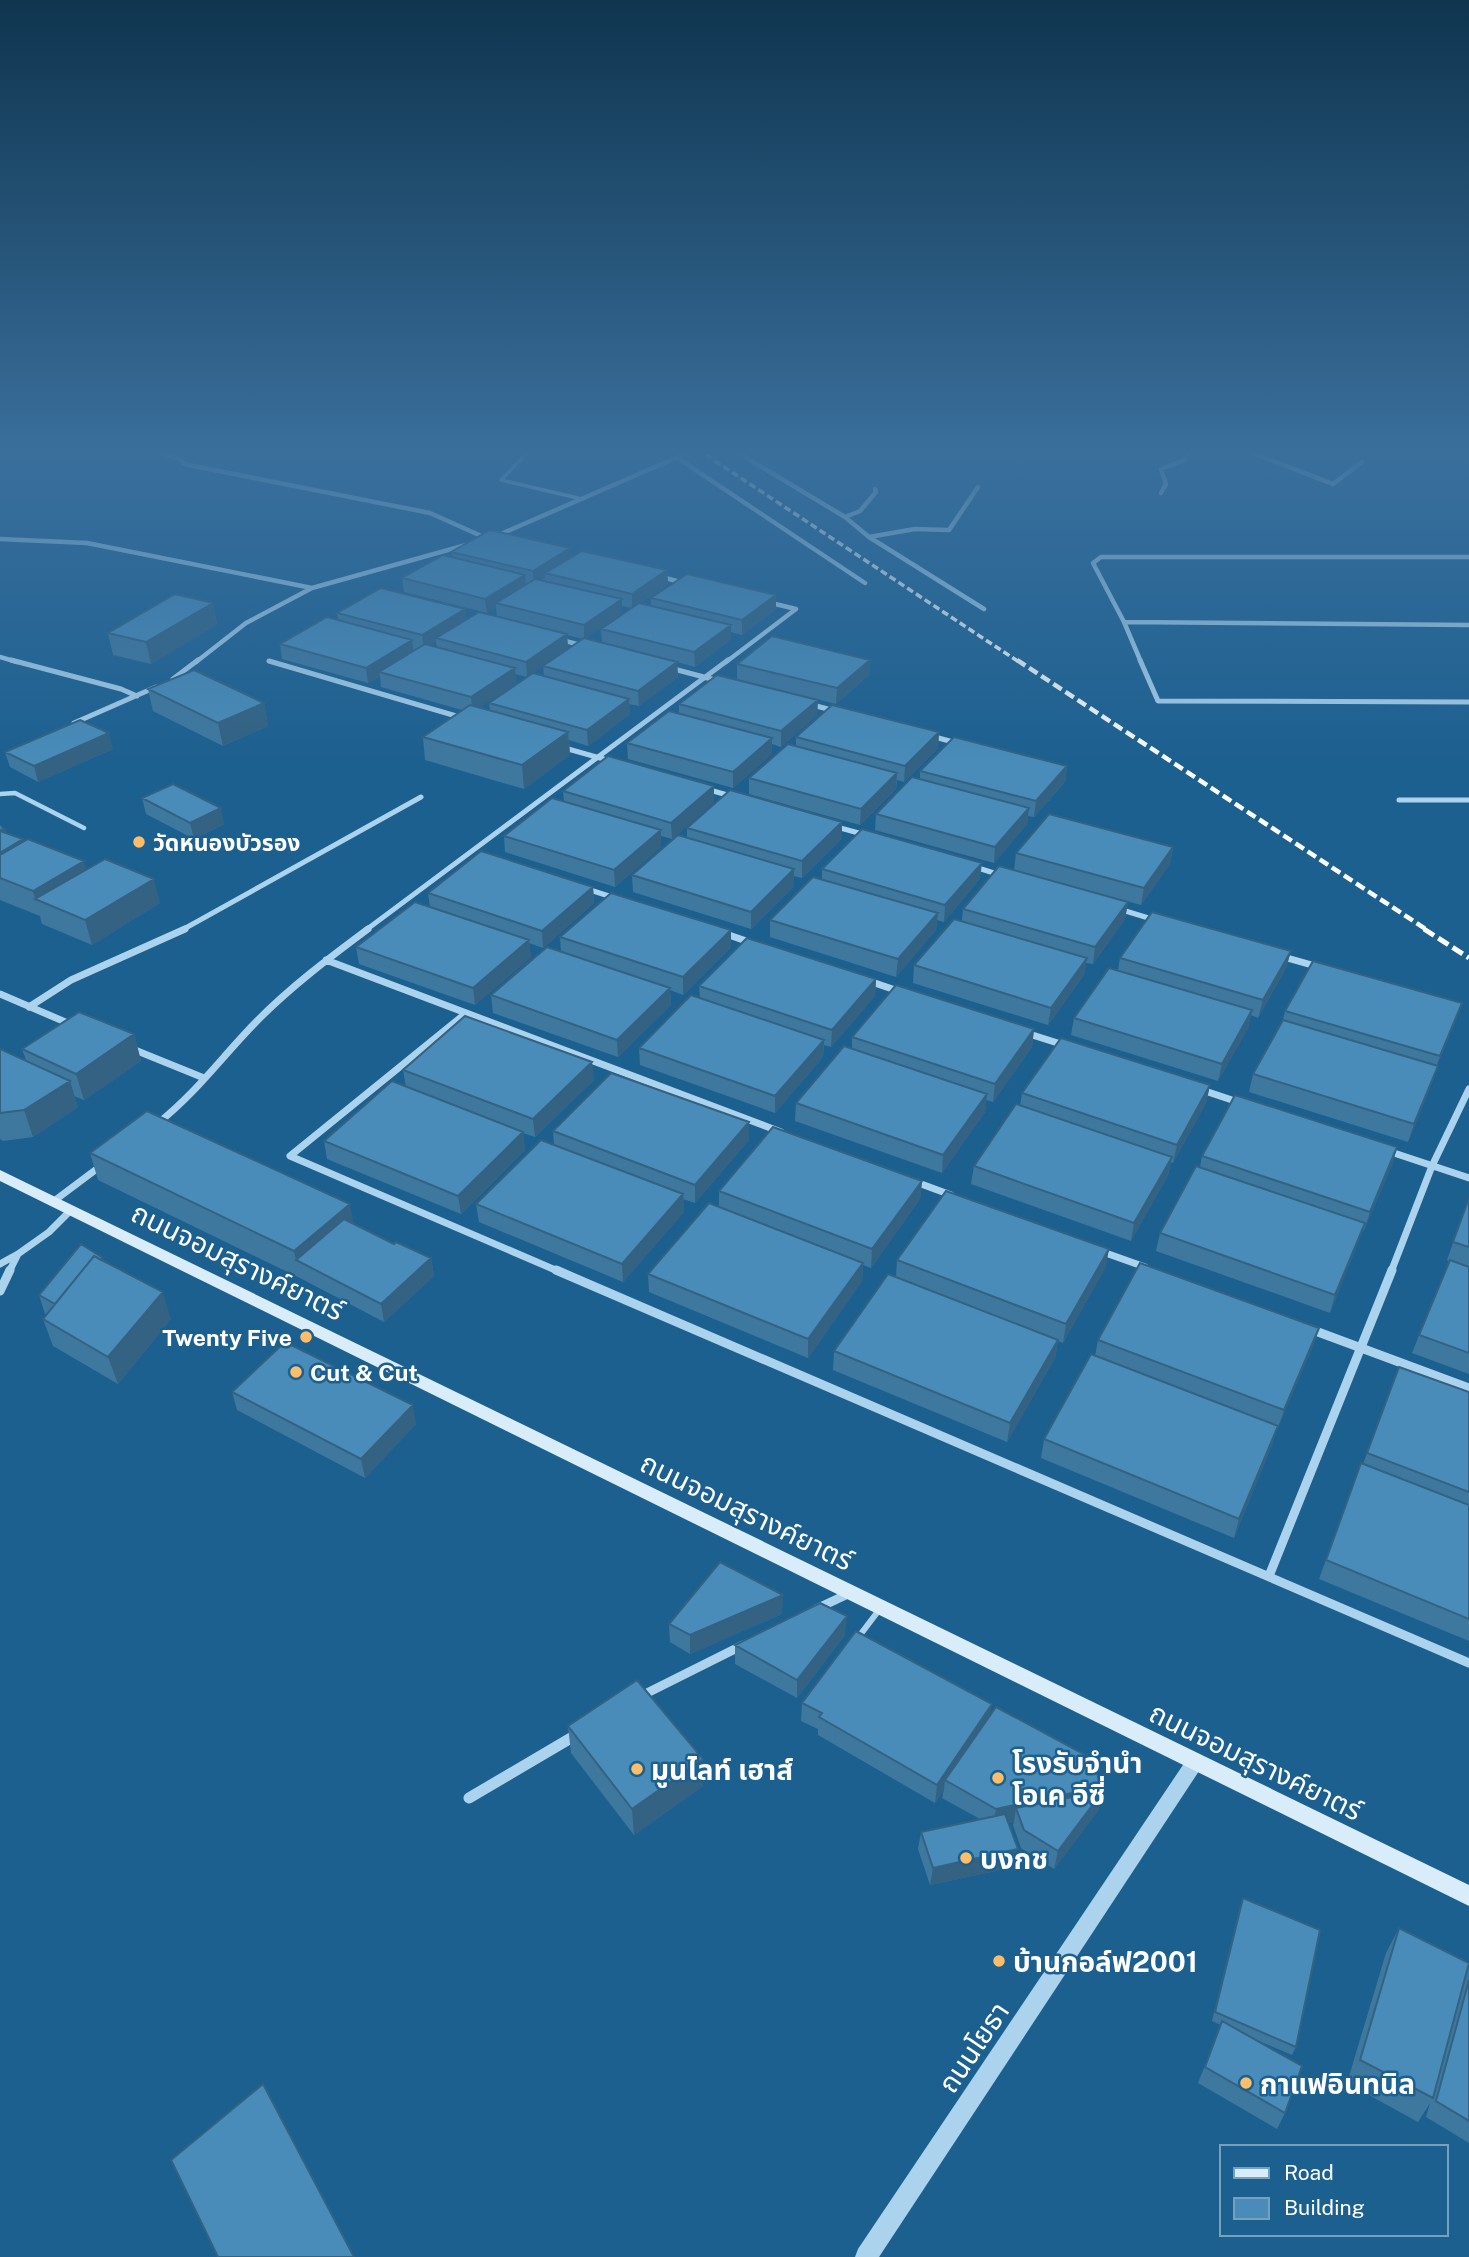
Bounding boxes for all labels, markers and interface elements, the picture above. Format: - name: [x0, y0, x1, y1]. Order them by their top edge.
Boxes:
- place label: วัดหนองบัวรอง: [153, 829, 300, 856]
- marker: วัดหนองบัวรอง: [131, 834, 147, 850]
- street label: ถนนจอมสุรางค์ยาตร์: [126, 1195, 351, 1328]
- place label: Twenty Five: [162, 1324, 292, 1351]
- marker: Twenty Five: [298, 1329, 314, 1345]
- place label: Cut & Cut: [310, 1359, 418, 1386]
- marker: Cut & Cut: [288, 1364, 304, 1380]
- street label: ถนนจอมสุรางค์ยาตร์: [635, 1445, 860, 1578]
- street label: ถนนจอมสุรางค์ยาตร์: [1144, 1695, 1369, 1828]
- place label: โรงรับจำนำ โอเค อีซี่: [1012, 1746, 1143, 1811]
- place label: มูนไลท์ เฮาส์: [651, 1753, 793, 1788]
- marker: มูนไลท์ เฮาส์: [629, 1761, 645, 1777]
- marker: โรงรับจำนำ โอเค อีซี่: [990, 1770, 1006, 1786]
- place label: บงกช: [980, 1842, 1048, 1875]
- marker: บงกช: [958, 1850, 974, 1866]
- place label: บ้านกอล์ฟ2001: [1013, 1945, 1198, 1978]
- marker: บ้านกอล์ฟ2001: [991, 1953, 1007, 1969]
- street label: ถนนโยธา: [931, 1995, 1015, 2099]
- place label: กาแฟอินทนิล: [1260, 2067, 1415, 2100]
- marker: กาแฟอินทนิล: [1238, 2075, 1254, 2091]
- legend: [1220, 2145, 1448, 2236]
- text: Road: [1284, 2160, 1334, 2185]
- text: Building: [1284, 2195, 1365, 2220]

